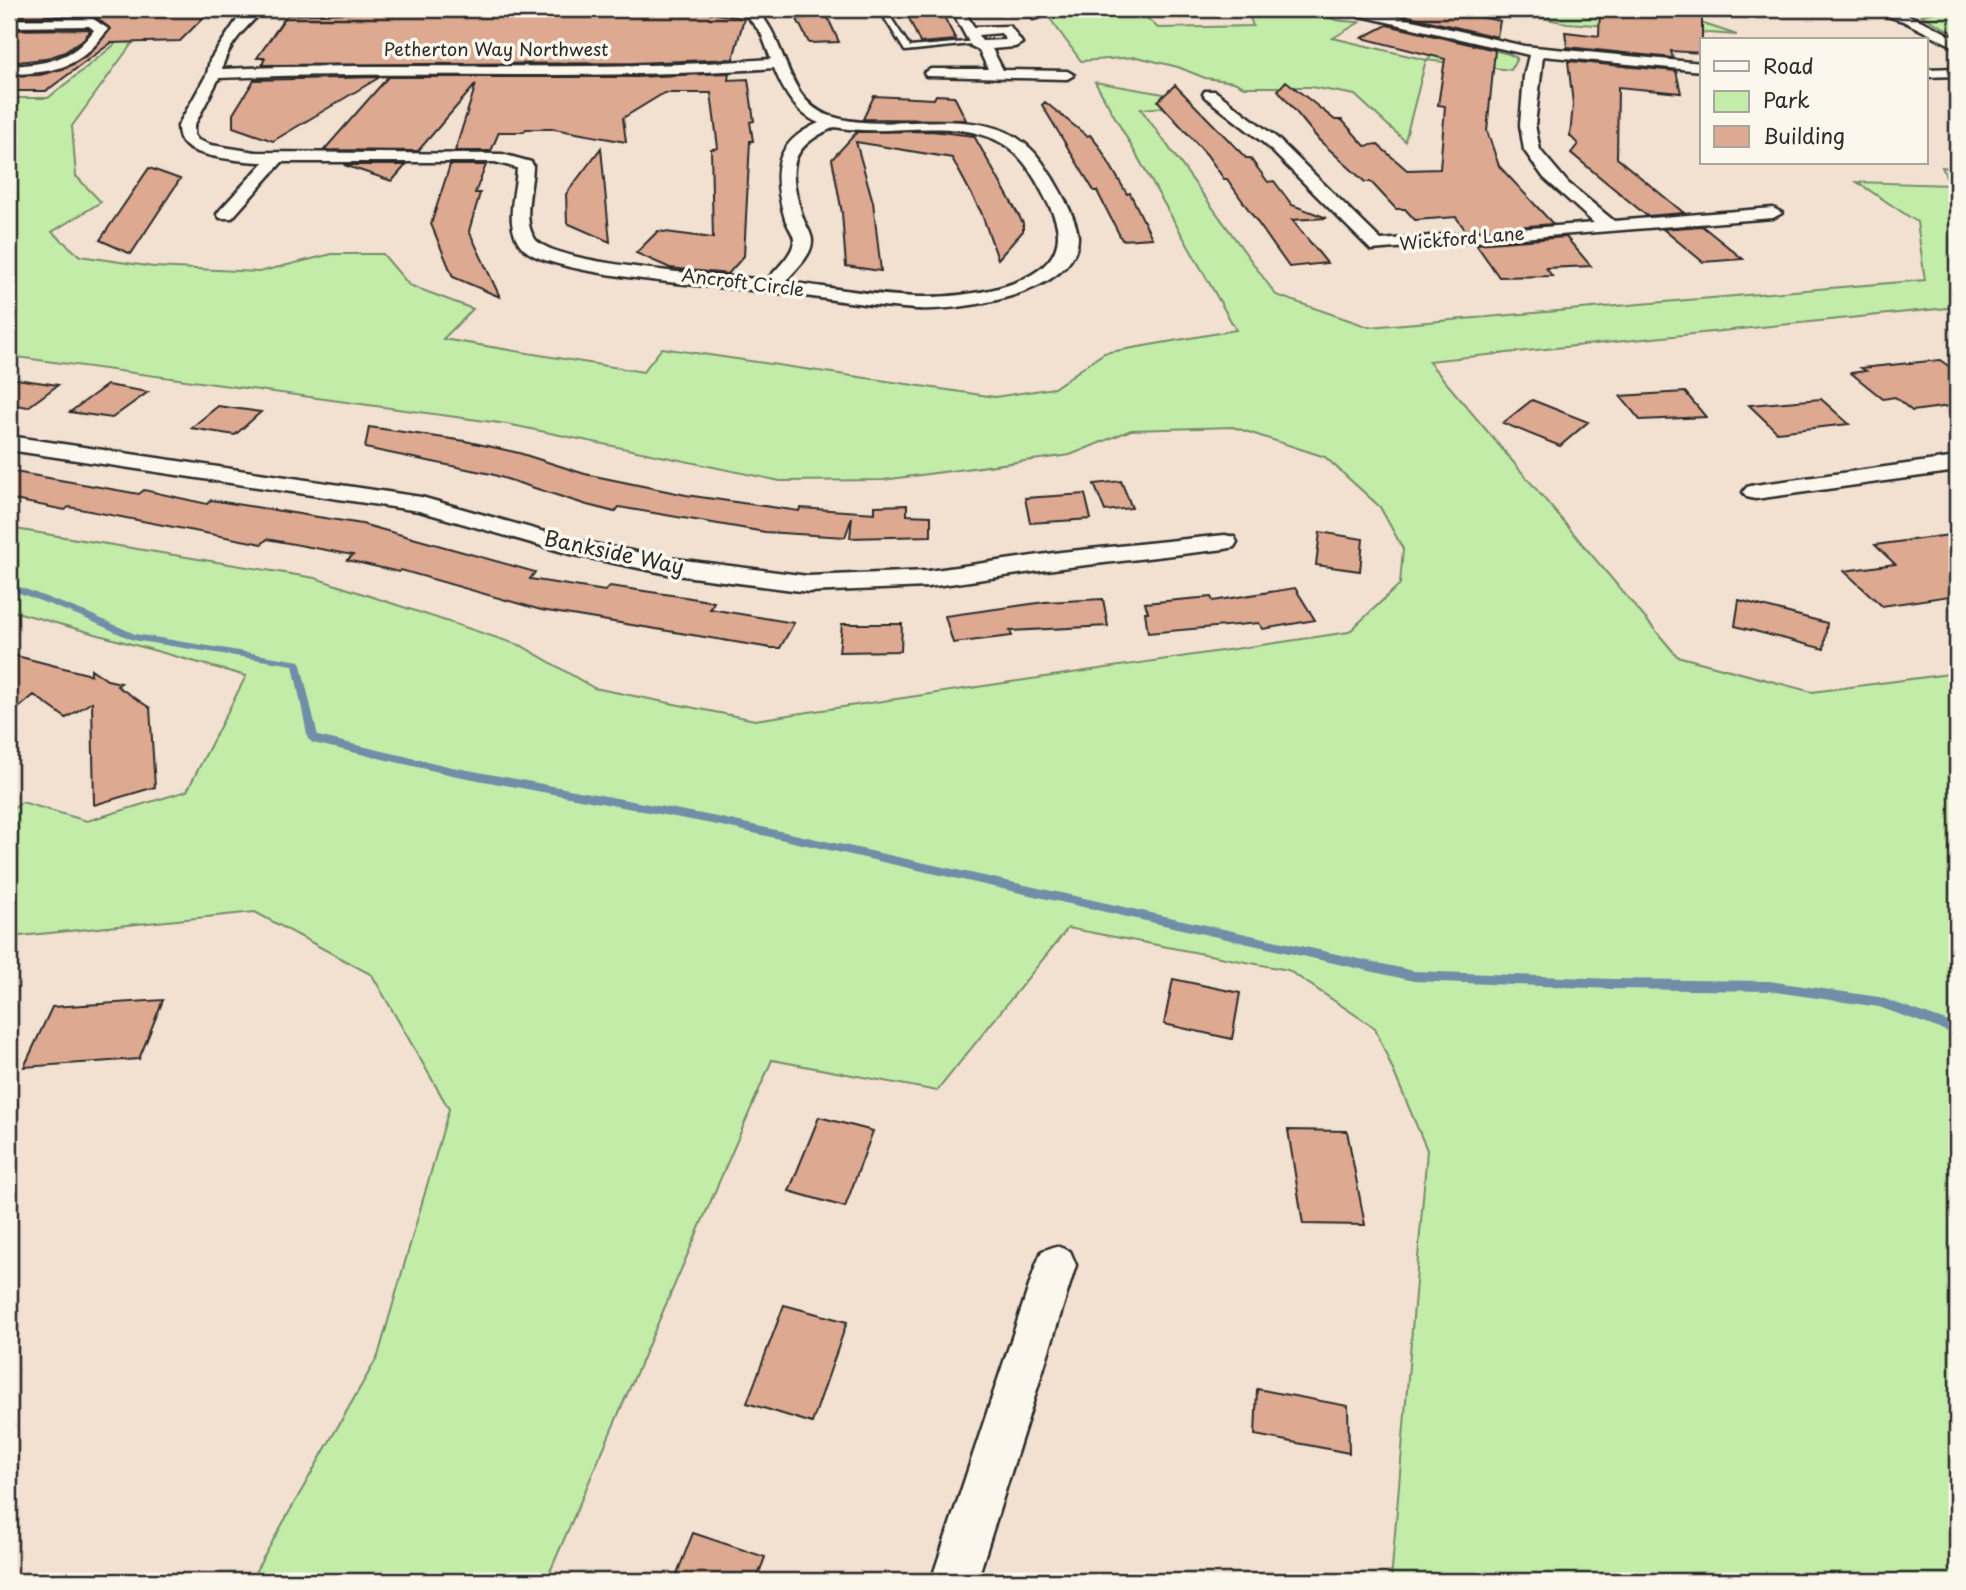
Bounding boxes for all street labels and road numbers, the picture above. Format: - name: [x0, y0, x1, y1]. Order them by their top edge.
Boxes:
- street label: Petherton Way Northwest: [384, 35, 608, 62]
- street label: Wickford Lane: [1398, 219, 1526, 256]
- street label: Ancroft Circle: [680, 261, 806, 302]
- street label: Bankside Way: [541, 521, 688, 582]

